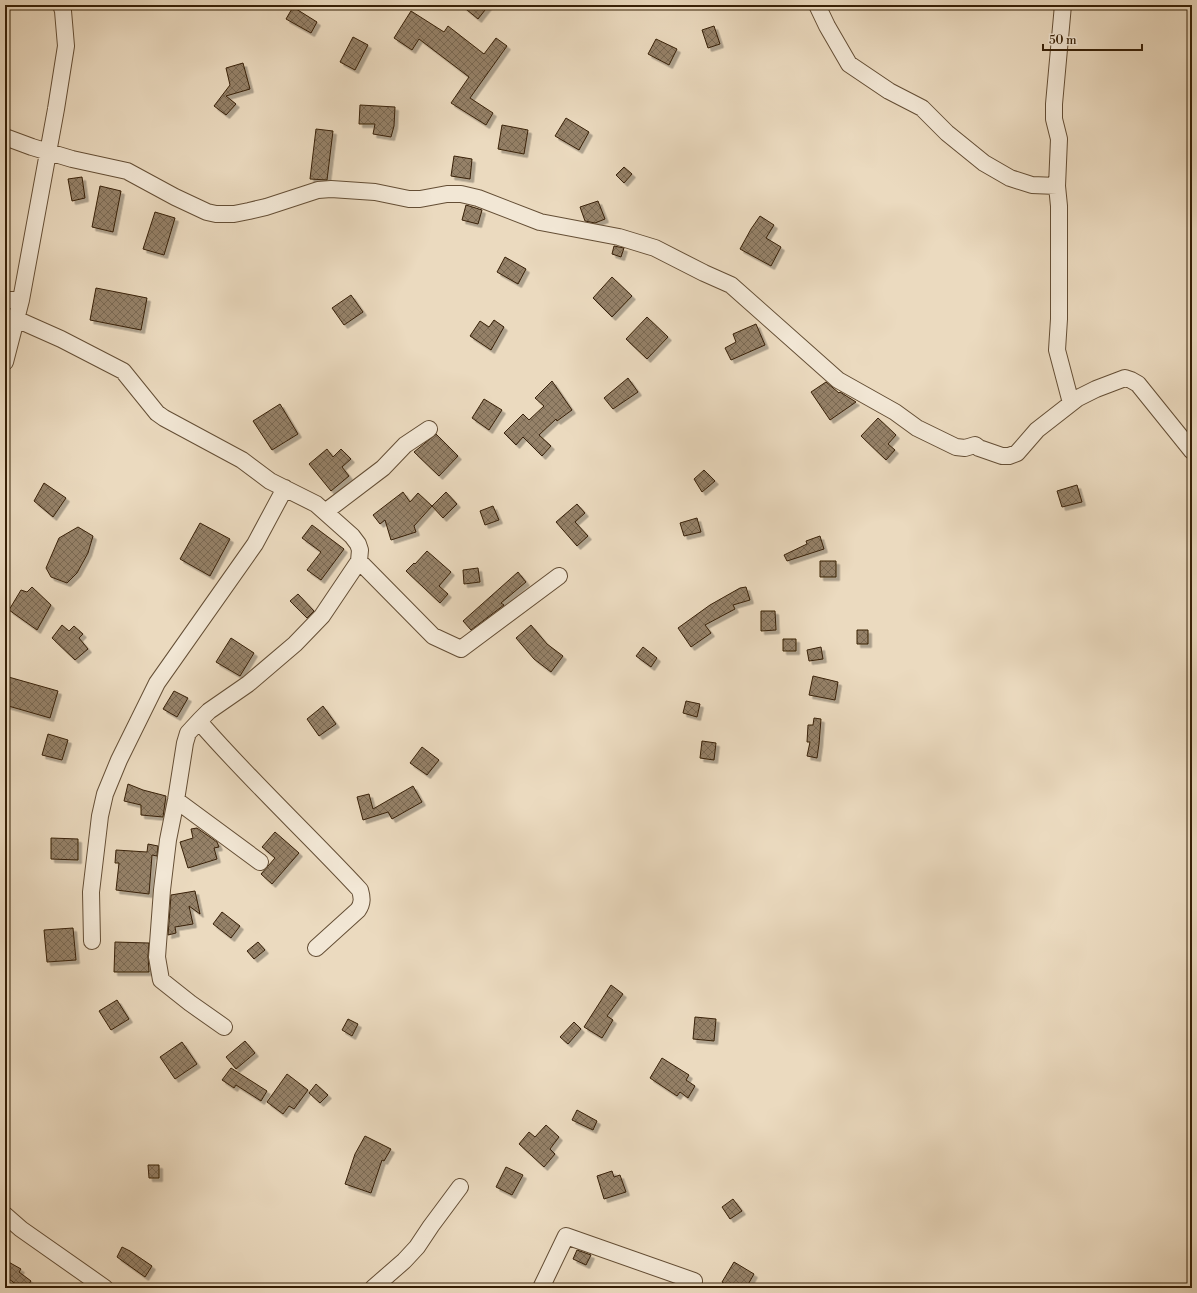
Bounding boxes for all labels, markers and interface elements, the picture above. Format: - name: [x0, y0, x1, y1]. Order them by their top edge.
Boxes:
- scale bar: [1043, 26, 1142, 52]
- text: 50 m: [1049, 33, 1077, 48]

